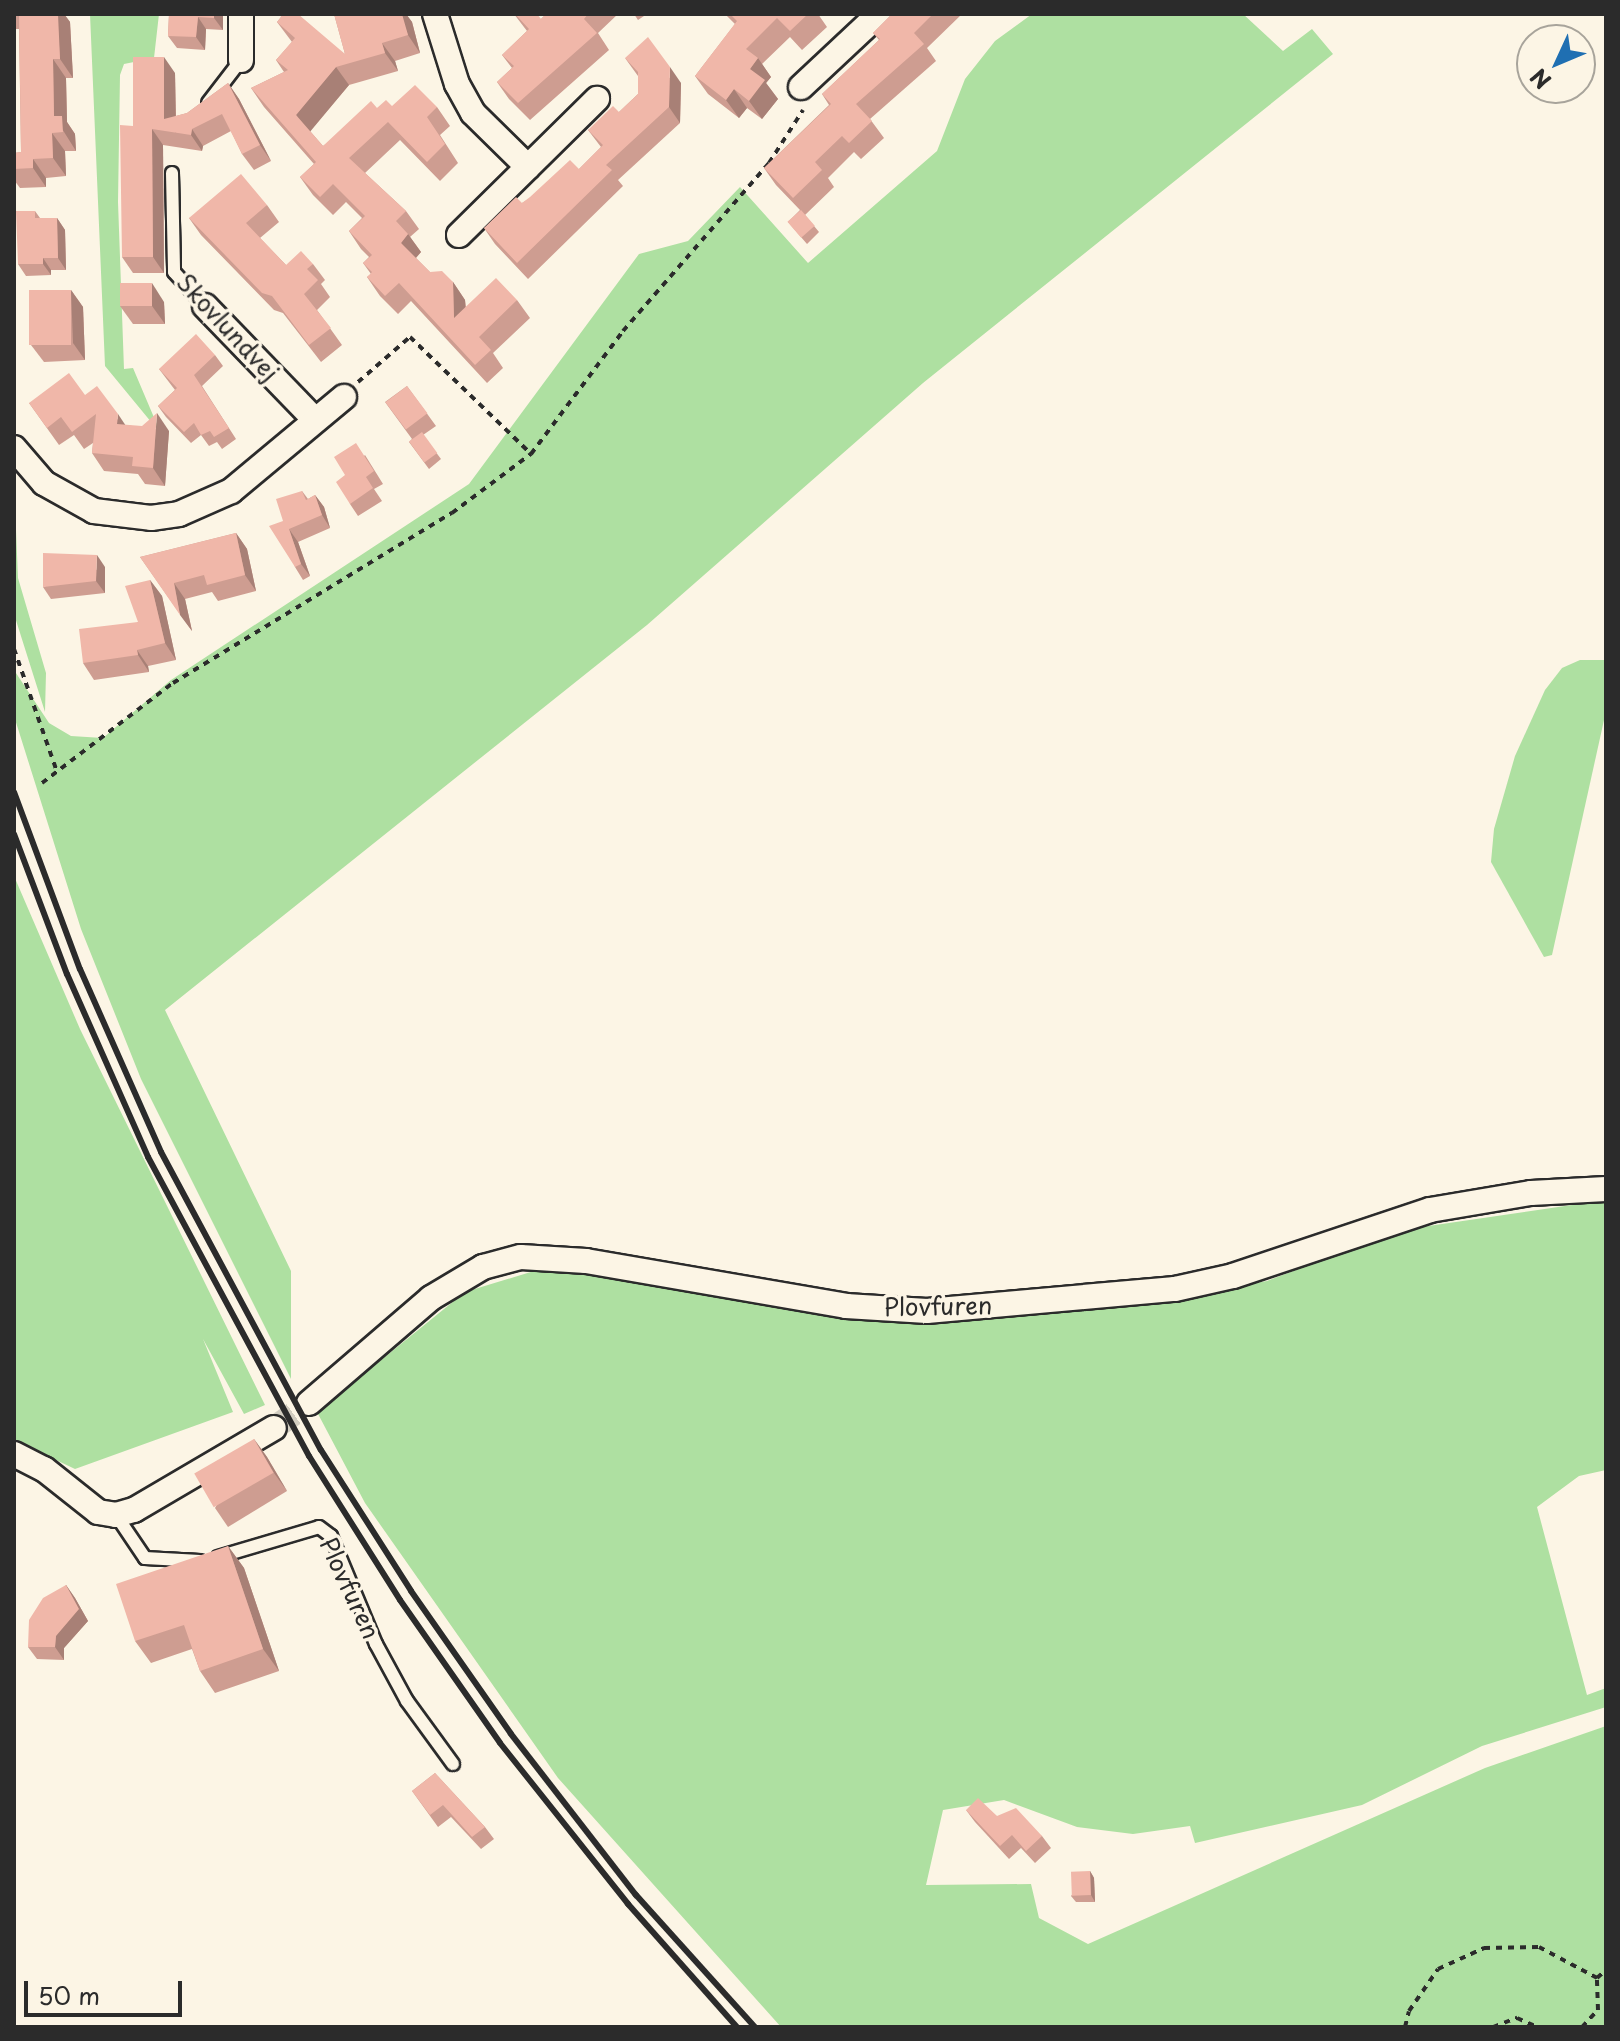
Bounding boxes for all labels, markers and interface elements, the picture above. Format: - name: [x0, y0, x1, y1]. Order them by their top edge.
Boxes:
- north arrow: [1516, 24, 1596, 104]
- text: N: [1522, 62, 1558, 97]
- street label: Skovlundvej: [171, 267, 285, 387]
- street label: Plovfuren: [883, 1291, 993, 1321]
- street label: Plovfuren: [314, 1533, 386, 1643]
- scale bar: [28, 1965, 186, 2015]
- text: 50 m: [38, 1977, 100, 2013]

